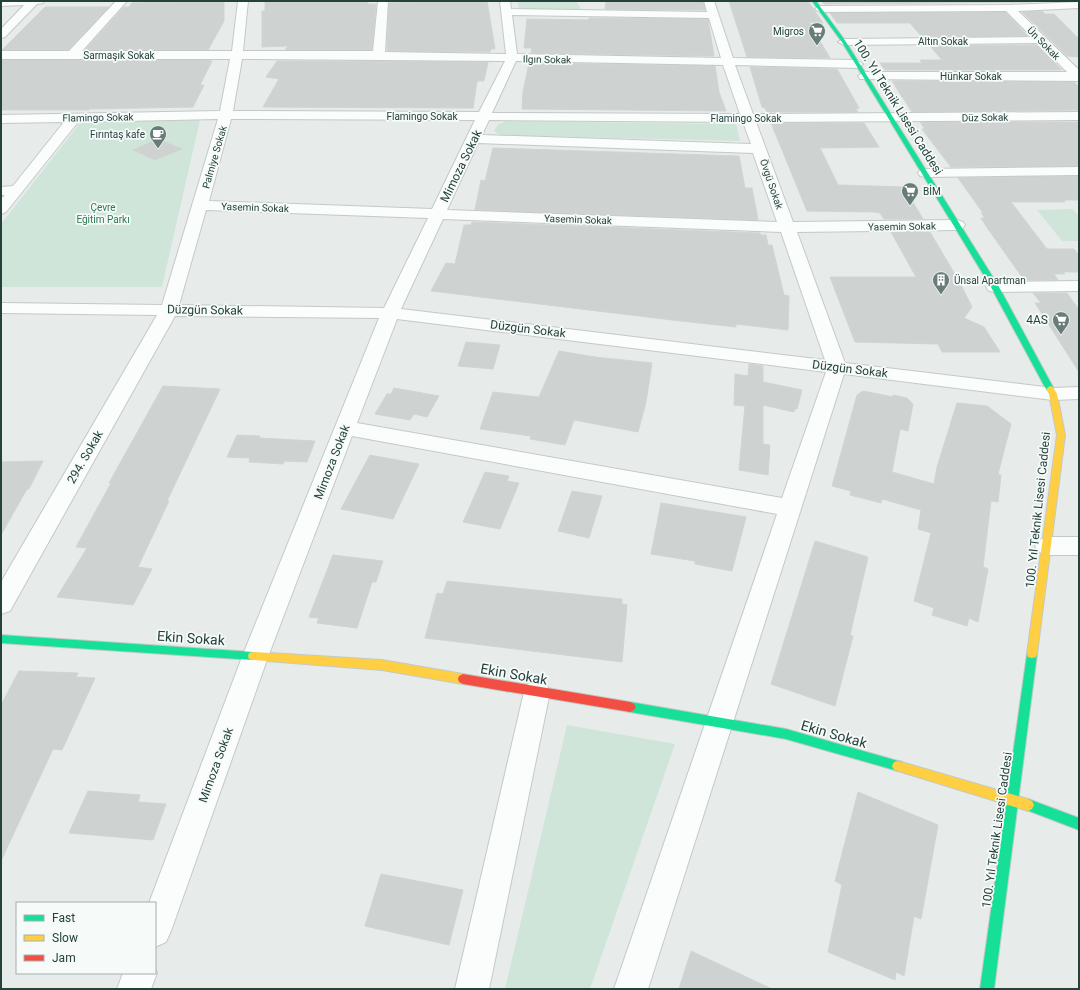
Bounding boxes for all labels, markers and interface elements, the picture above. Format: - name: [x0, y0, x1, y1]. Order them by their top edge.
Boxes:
- supermarket icon: Migros: [807, 21, 827, 46]
- street label: Ün Sokak: [1025, 24, 1064, 63]
- place label: Migros: [773, 26, 804, 37]
- street label: Altın Sokak: [918, 36, 969, 47]
- street label: 100. Yıl Teknik Lisesi Caddesi: [850, 37, 946, 177]
- street label: Sarmaşık Sokak: [83, 50, 156, 61]
- street label: Ilgın Sokak: [523, 54, 572, 65]
- street label: Hünkar Sokak: [940, 71, 1003, 82]
- street label: Flamingo Sokak: [62, 111, 135, 124]
- street label: Flamingo Sokak: [386, 111, 458, 122]
- street label: Düz Sokak: [962, 112, 1009, 123]
- street label: Flamingo Sokak: [710, 113, 782, 124]
- street label: Palmiye Sokak: [200, 123, 229, 190]
- cafe icon: Fırıntaş kafe: [148, 124, 168, 149]
- street label: Mimoza Sokak: [437, 127, 485, 204]
- place label: Fırıntaş kafe: [90, 129, 145, 140]
- street label: Övgü Sokak: [758, 157, 787, 212]
- supermarket icon: BİM: [900, 181, 920, 206]
- place label: BİM: [923, 185, 941, 197]
- street label: Yasemin Sokak: [221, 201, 290, 214]
- park label: Çevre Eğitim Parkı: [76, 202, 130, 225]
- street label: Yasemin Sokak: [544, 213, 613, 226]
- street label: Yasemin Sokak: [868, 220, 937, 233]
- building icon: Ünsal Apartman: [931, 270, 951, 295]
- place label: Ünsal Apartman: [954, 274, 1026, 286]
- street label: Düzgün Sokak: [167, 302, 244, 318]
- supermarket icon: 4AS: [1051, 310, 1071, 335]
- place label: 4AS: [1026, 313, 1048, 327]
- street label: Düzgün Sokak: [489, 317, 567, 341]
- street label: Düzgün Sokak: [811, 357, 889, 381]
- street label: Mimoza Sokak: [311, 422, 353, 501]
- street label: 294. Sokak: [64, 427, 106, 486]
- street label: 100. Yıl Teknik Lisesi Caddesi: [1023, 431, 1053, 589]
- street label: Ekin Sokak: [157, 628, 226, 648]
- street label: Ekin Sokak: [479, 660, 550, 688]
- street label: Ekin Sokak: [799, 717, 870, 751]
- street label: Mimoza Sokak: [196, 725, 236, 804]
- street label: 100. Yıl Teknik Lisesi Caddesi: [979, 751, 1015, 909]
- legend: [16, 902, 156, 974]
- text: Fast: [52, 911, 75, 925]
- text: Slow: [52, 931, 78, 945]
- text: Jam: [52, 951, 76, 965]

